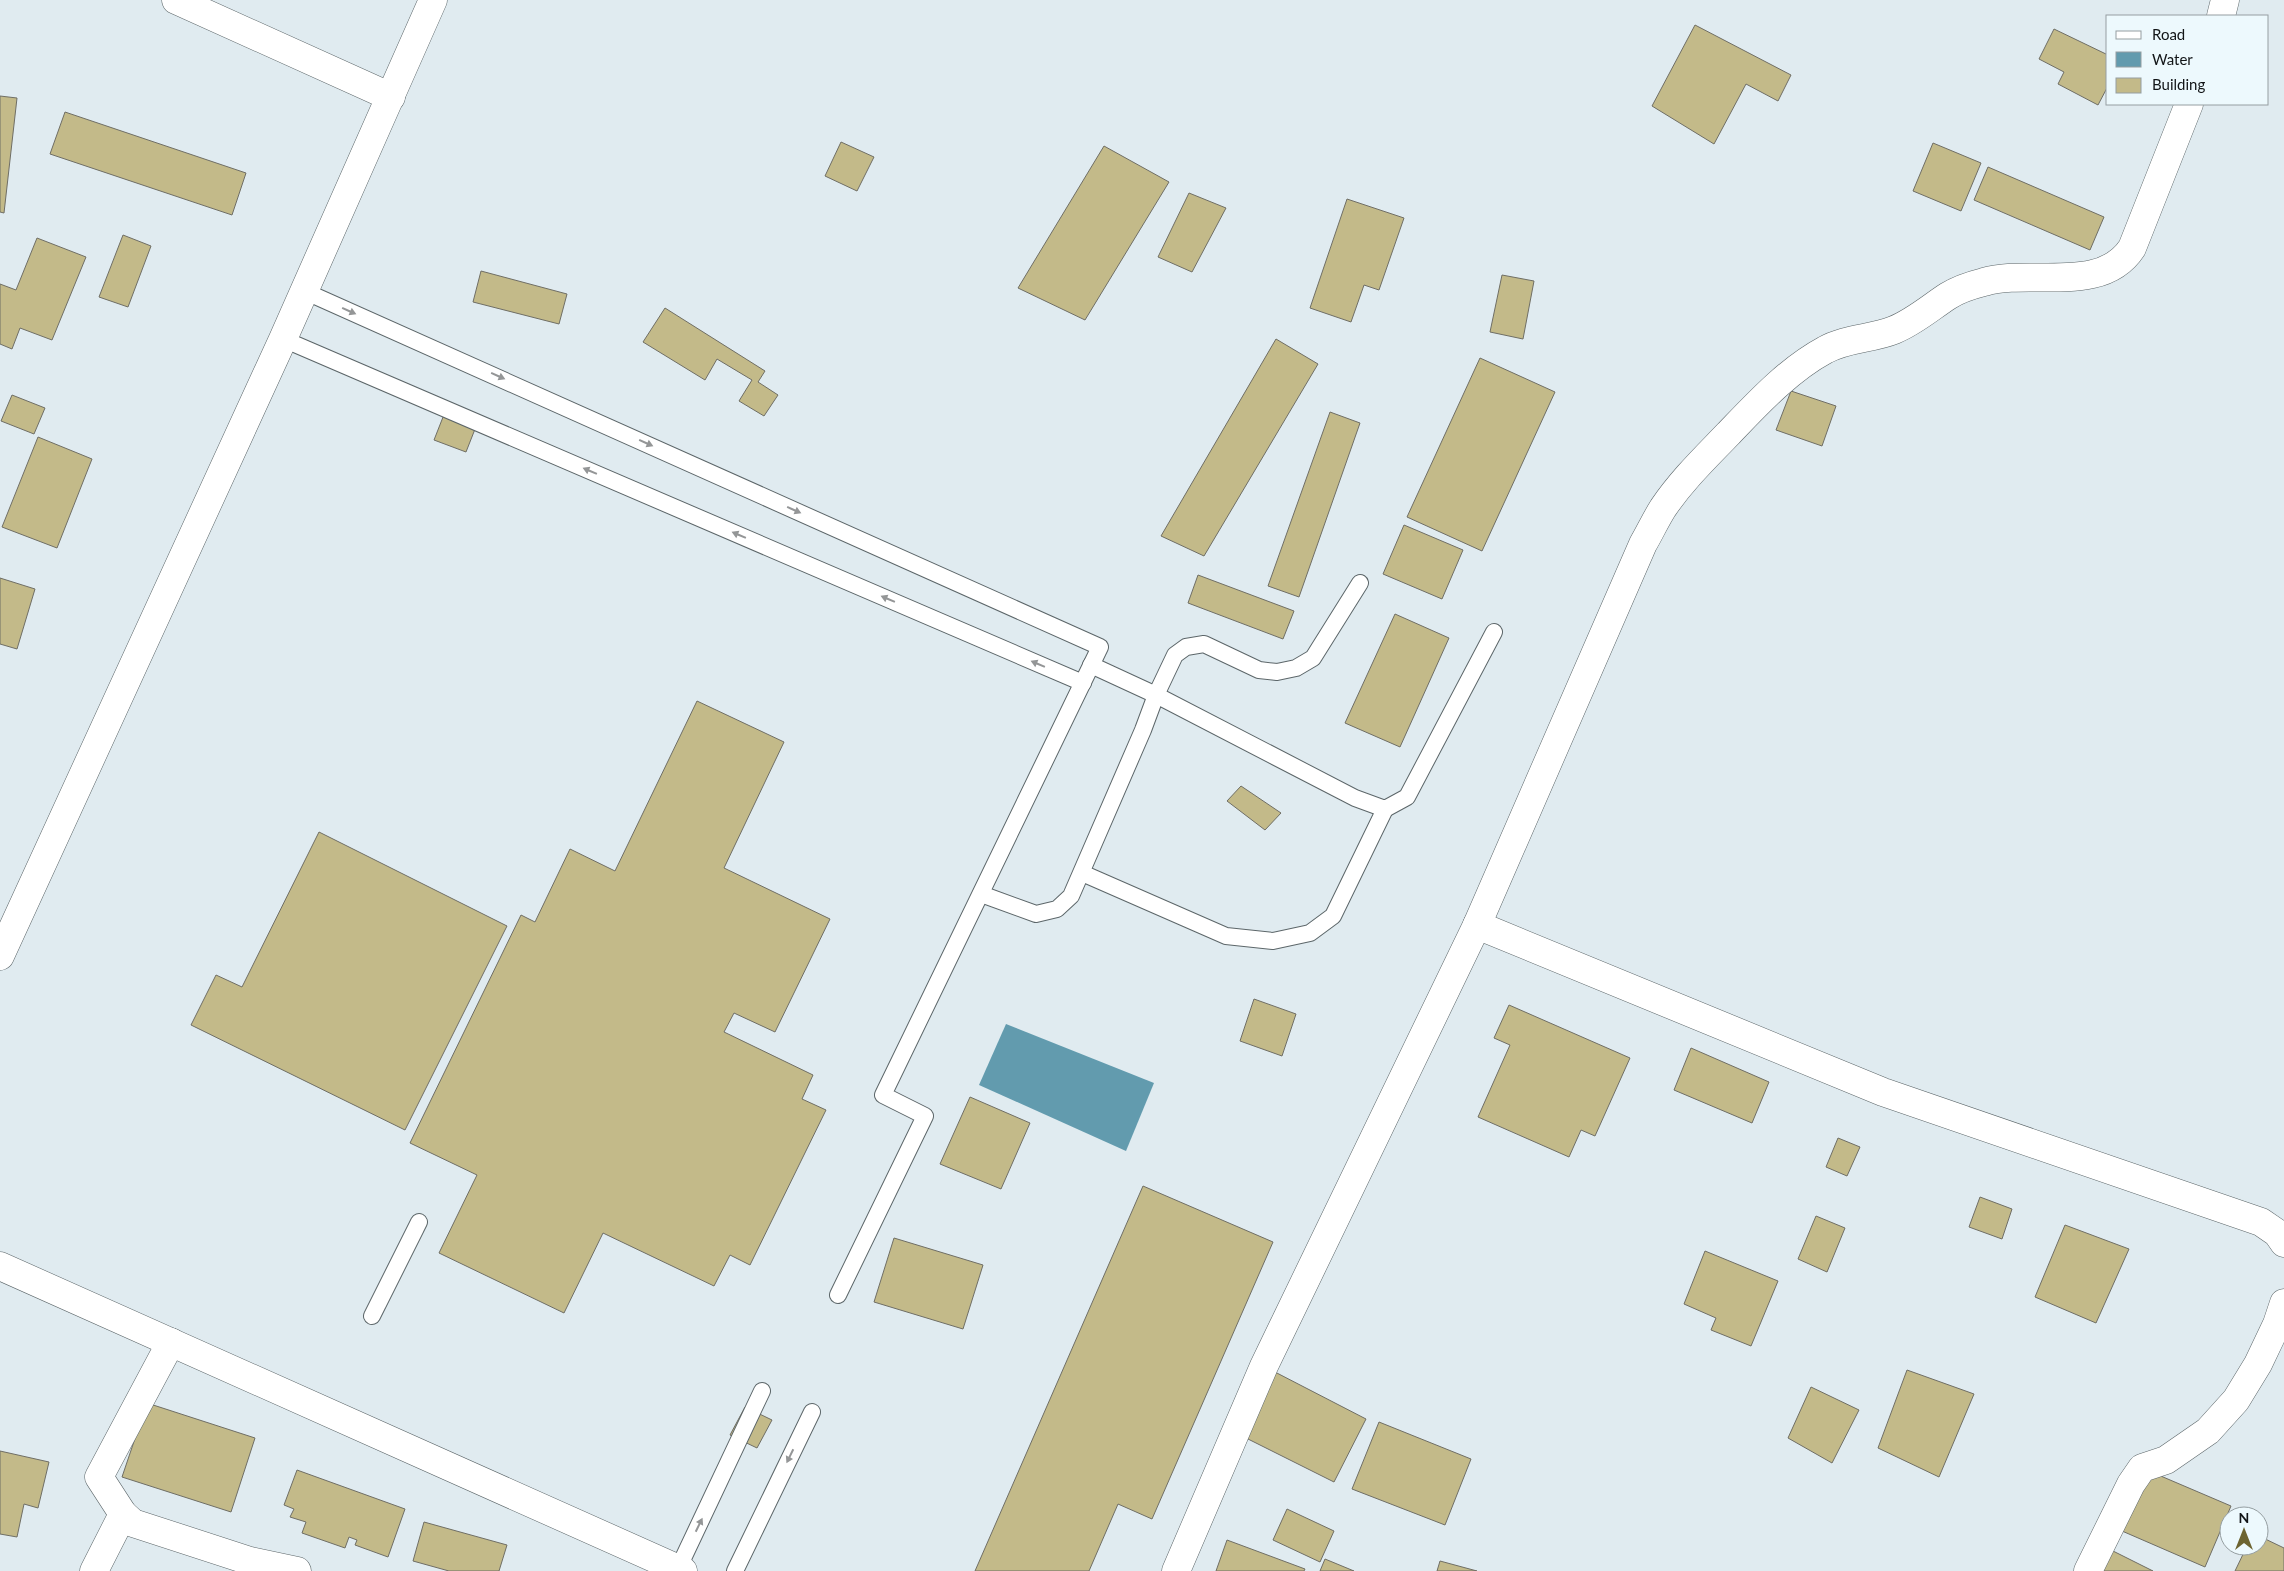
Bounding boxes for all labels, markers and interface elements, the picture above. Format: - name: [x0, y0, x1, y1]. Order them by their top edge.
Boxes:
- legend: [2106, 15, 2269, 105]
- text: Road: [2152, 25, 2185, 43]
- text: Water: [2152, 50, 2193, 68]
- text: Building: [2152, 75, 2205, 93]
- one-way arrow: [342, 307, 356, 315]
- one-way arrow: [491, 373, 505, 381]
- one-way arrow: [639, 440, 653, 448]
- one-way arrow: [583, 466, 597, 474]
- one-way arrow: [787, 506, 801, 514]
- one-way arrow: [732, 531, 746, 539]
- one-way arrow: [881, 595, 896, 603]
- one-way arrow: [1031, 659, 1045, 667]
- one-way arrow: [786, 1449, 794, 1463]
- north arrow: [2219, 1506, 2269, 1556]
- text: N: [2239, 1509, 2249, 1526]
- one-way arrow: [695, 1518, 703, 1532]

